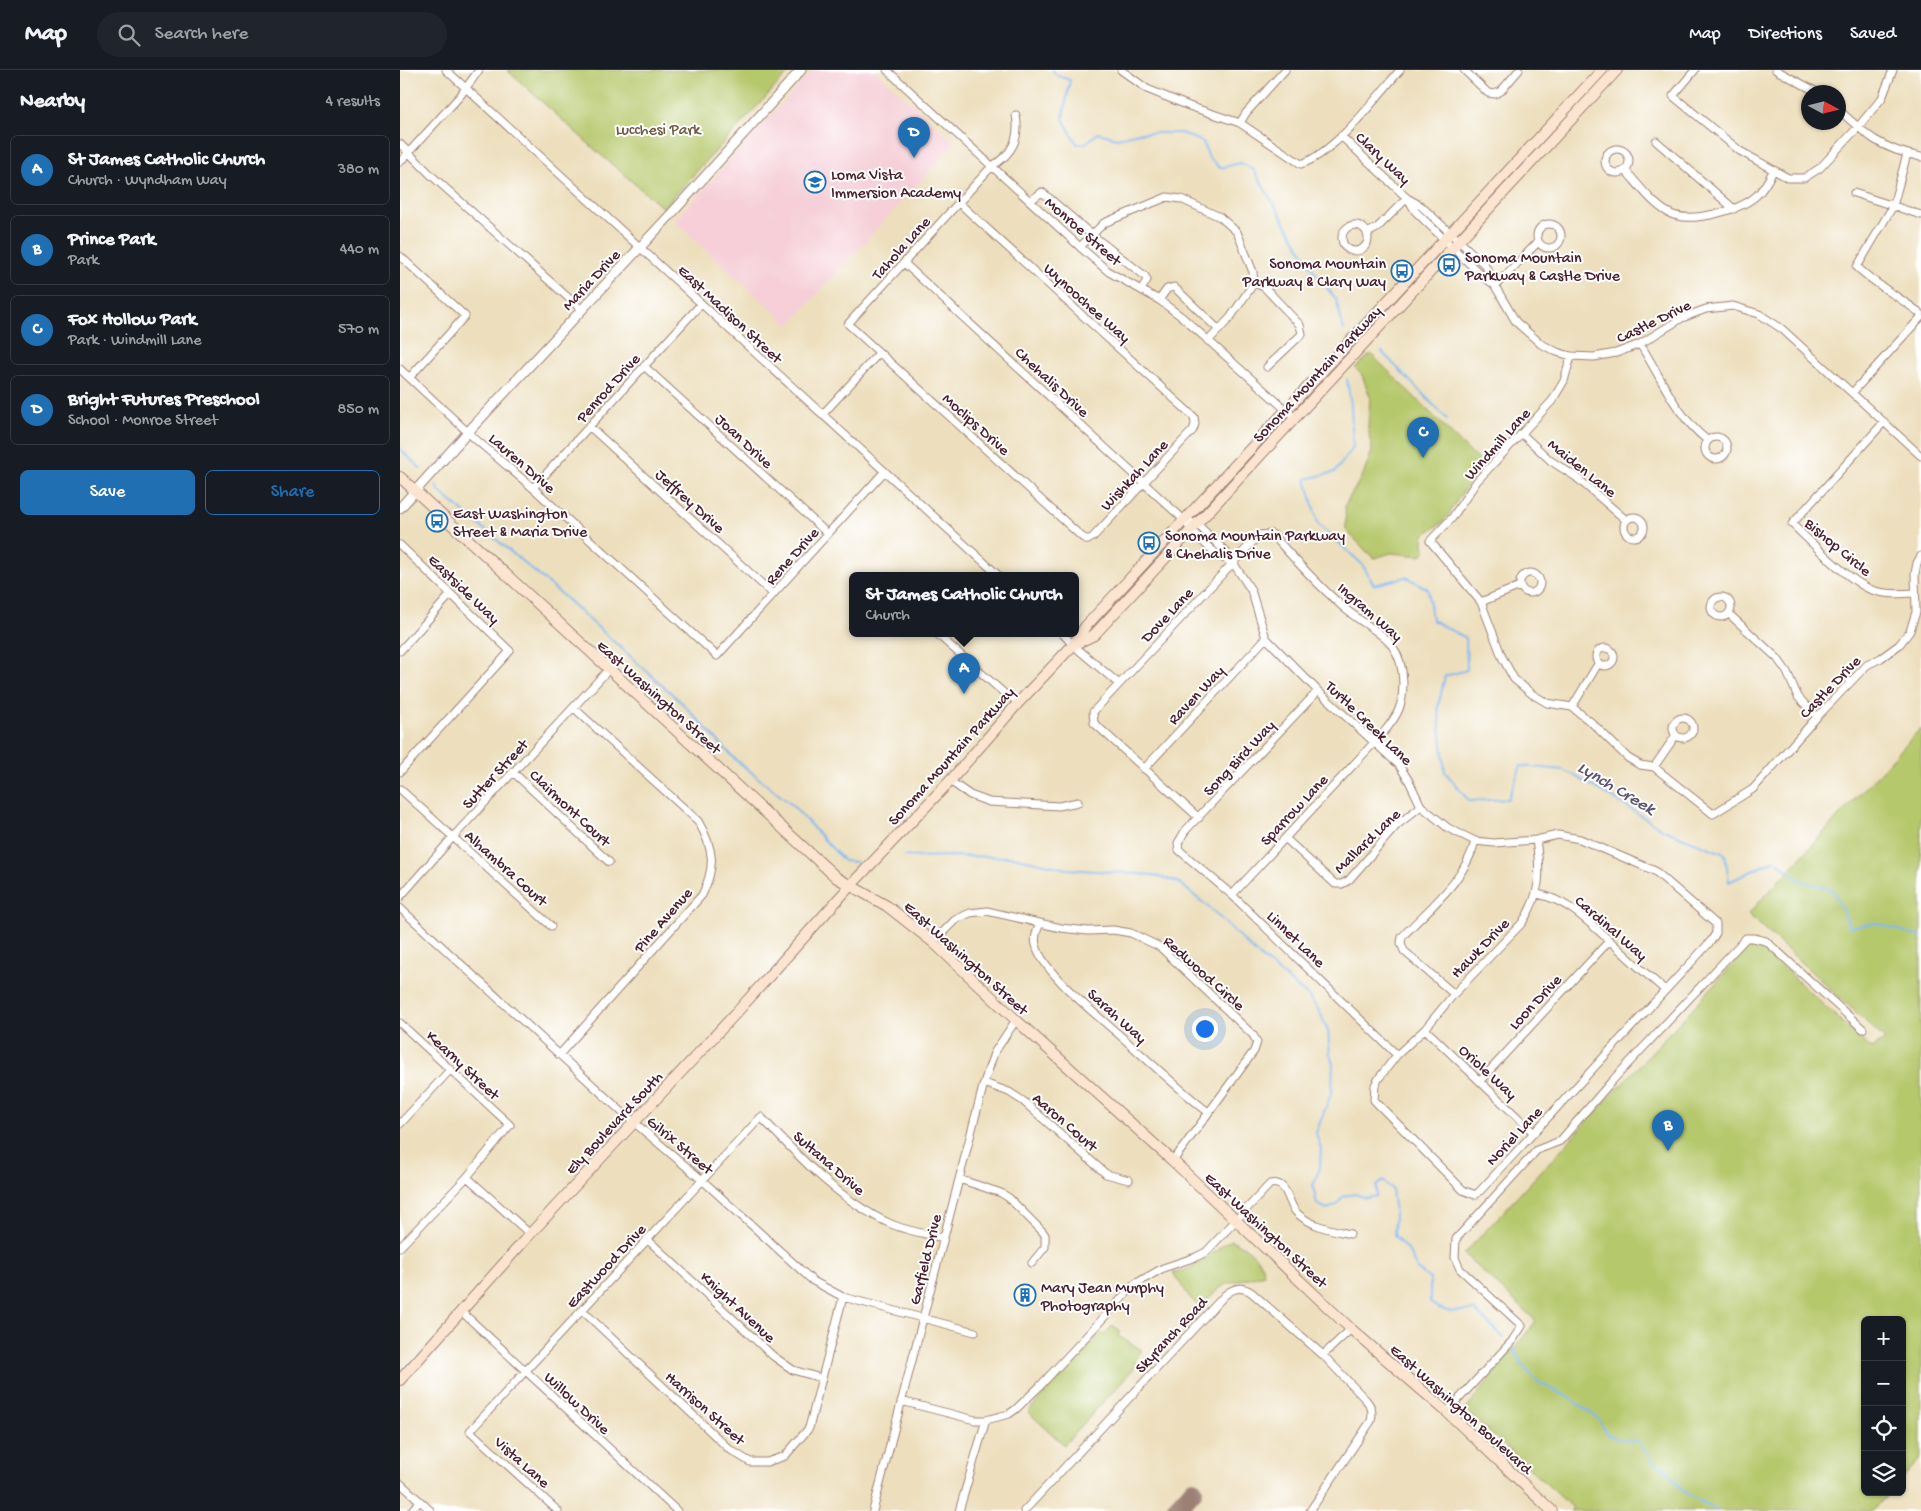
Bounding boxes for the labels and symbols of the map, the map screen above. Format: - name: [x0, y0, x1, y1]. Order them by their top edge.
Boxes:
- north arrow: [1801, 85, 1846, 130]
- pin: D: [898, 117, 930, 158]
- park label: Lucchesi Park: [616, 122, 702, 141]
- street label: Clary Way: [1350, 129, 1413, 190]
- place label: Loma Vista Immersion Academy: [831, 167, 961, 204]
- school or university icon: Loma Vista Immersion Academy: [803, 170, 827, 194]
- street label: Monroe Street: [1039, 194, 1125, 272]
- street label: Tahola Lane: [869, 213, 936, 286]
- street label: Maria Drive: [559, 246, 626, 316]
- place label: Sonoma Mountain Parkway & Castle Drive: [1464, 250, 1621, 287]
- bus stop icon: Sonoma Mountain Parkway & Castle Drive: [1437, 253, 1461, 277]
- place label: Sonoma Mountain Parkway & Clary Way: [1242, 256, 1386, 293]
- bus stop icon: Sonoma Mountain Parkway & Clary Way: [1390, 259, 1414, 283]
- street label: Wynoochee Way: [1038, 261, 1133, 349]
- street label: East Madison Street: [672, 262, 786, 370]
- street label: Castle Drive: [1614, 297, 1696, 349]
- street label: Sonoma Mountain Parkway: [1250, 303, 1387, 448]
- street label: Chehalis Drive: [1010, 344, 1092, 423]
- street label: Penrod Drive: [573, 350, 646, 429]
- street label: Moclips Drive: [937, 390, 1013, 461]
- street label: Windmill Lane: [1461, 405, 1536, 485]
- street label: Joan Drive: [710, 411, 776, 475]
- pin: C: [1407, 417, 1439, 458]
- street label: Lauren Drive: [483, 430, 559, 499]
- street label: Wishkah Lane: [1098, 436, 1174, 516]
- street label: Maiden Lane: [1543, 436, 1620, 504]
- street label: Jeffrey Drive: [650, 466, 728, 539]
- place label: East Washington Street & Maria Drive: [453, 506, 588, 543]
- bus stop icon: East Washington Street & Maria Drive: [425, 509, 449, 533]
- street label: Bishop Circle: [1799, 515, 1874, 583]
- street label: Rene Drive: [763, 524, 825, 590]
- place label: Sonoma Mountain Parkway & Chehalis Drive: [1165, 528, 1345, 565]
- bus stop icon: Sonoma Mountain Parkway & Chehalis Drive: [1137, 531, 1161, 555]
- street label: Eastside Way: [423, 552, 502, 630]
- street label: Ingram Way: [1332, 580, 1405, 647]
- street label: Dove Lane: [1138, 584, 1199, 649]
- street label: East Washington Street: [591, 638, 725, 761]
- street label: Castle Drive: [1797, 652, 1867, 724]
- pin: A: [948, 653, 980, 694]
- street label: Raven Way: [1165, 663, 1230, 730]
- street label: Turtle Creek Lane: [1319, 677, 1416, 771]
- street label: Sonoma Mountain Parkway: [885, 684, 1020, 831]
- street label: Song Bird Way: [1201, 717, 1281, 801]
- street label: Sutter Street: [459, 736, 535, 814]
- water label: Lynch Creek: [1573, 758, 1660, 822]
- street label: Clairmont Court: [524, 767, 614, 853]
- street label: Sparrow Lane: [1258, 771, 1334, 851]
- street label: Mallard Lane: [1331, 806, 1406, 879]
- street label: Alhambra Court: [459, 827, 551, 913]
- street label: Pine Avenue: [631, 884, 699, 958]
- street label: Cardinal Way: [1569, 893, 1650, 966]
- street label: East Washington Street: [898, 899, 1032, 1022]
- street label: Linnet Lane: [1261, 908, 1328, 973]
- street label: Hawk Drive: [1448, 915, 1515, 983]
- street label: Redwood Circle: [1158, 933, 1248, 1017]
- street label: Loon Drive: [1506, 971, 1567, 1035]
- street label: Sarah Way: [1082, 986, 1149, 1049]
- your location: [1192, 1016, 1218, 1042]
- street label: Kearny Street: [421, 1028, 503, 1106]
- street label: Oriole Way: [1453, 1042, 1520, 1105]
- street label: Ely Boulevard South: [563, 1069, 668, 1180]
- street label: Aaron Court: [1027, 1090, 1101, 1158]
- street label: Noriel Lane: [1483, 1103, 1548, 1171]
- pin: B: [1652, 1110, 1684, 1151]
- street label: Gilrix Street: [642, 1113, 717, 1181]
- street label: Sultana Drive: [788, 1128, 868, 1201]
- street label: East Washington Street: [1199, 1170, 1331, 1294]
- street label: Garfield Drive: [907, 1212, 948, 1307]
- street label: Eastwood Drive: [564, 1221, 652, 1313]
- street label: Knight Avenue: [695, 1269, 779, 1349]
- place label: Mary Jean Murphy Photography: [1040, 1280, 1164, 1317]
- building icon: Mary Jean Murphy Photography: [1013, 1283, 1037, 1307]
- street label: Skyranch Road: [1132, 1293, 1214, 1378]
- street label: East Washington Boulevard: [1384, 1342, 1536, 1481]
- street label: Willow Drive: [539, 1369, 613, 1440]
- street label: Harrison Street: [660, 1369, 749, 1451]
- street label: Vista Lane: [488, 1433, 553, 1494]

